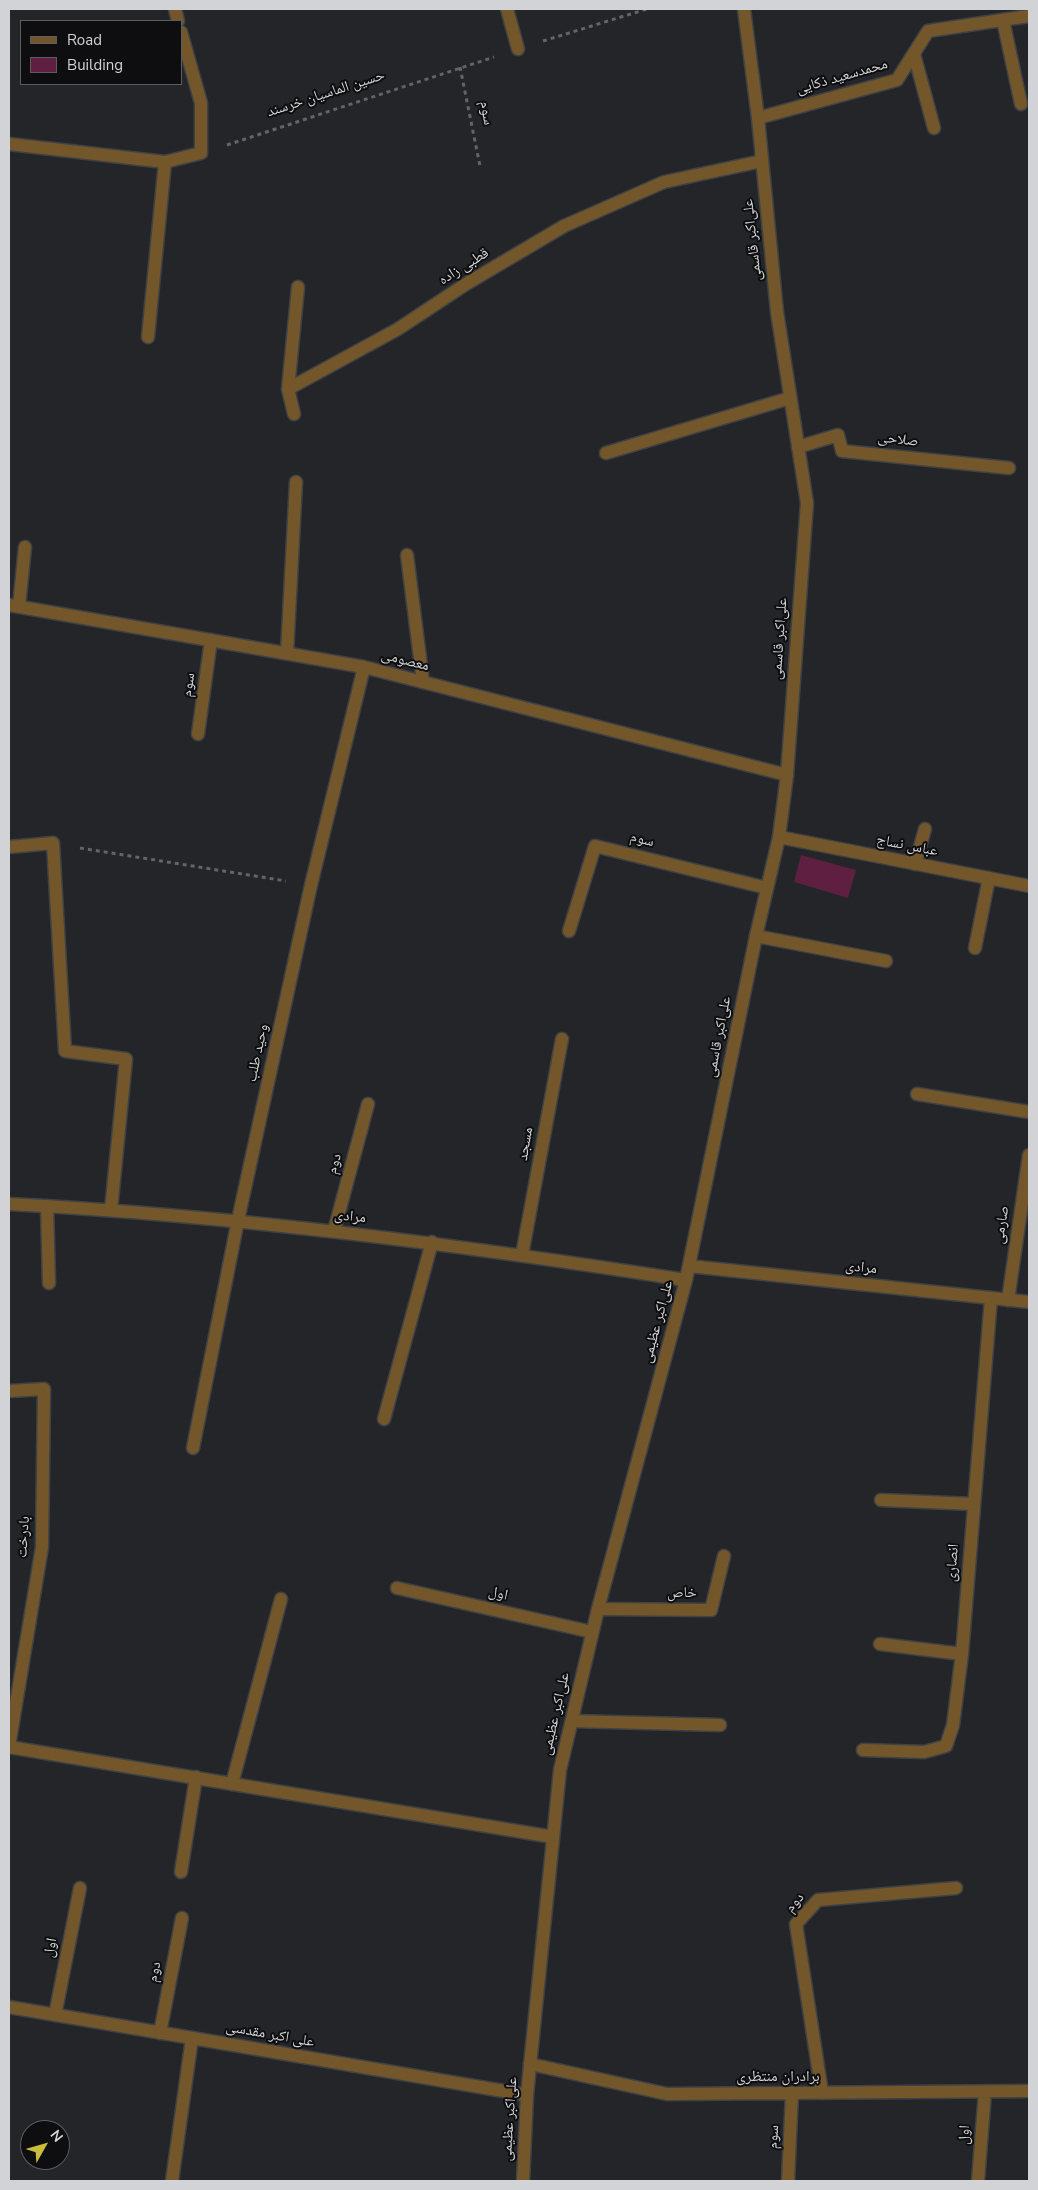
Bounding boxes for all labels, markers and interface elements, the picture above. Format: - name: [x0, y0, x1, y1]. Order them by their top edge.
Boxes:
- legend: [20, 20, 182, 85]
- text: Road: [67, 30, 102, 50]
- text: Building: [67, 55, 123, 75]
- street label: محمدسعید ذکایی: [794, 55, 890, 99]
- street label: حسین الماسیان خرسند: [265, 66, 387, 122]
- street label: سوم: [475, 99, 497, 127]
- street label: علی‌اکبر قاسمی: [740, 198, 766, 282]
- street label: قطبی زاده: [436, 245, 492, 289]
- street label: صلاحی: [877, 429, 919, 451]
- street label: علی‌اکبر قاسمی: [768, 597, 792, 681]
- street label: معصومی: [379, 646, 431, 676]
- street label: سوم: [178, 672, 200, 698]
- street label: سوم: [628, 828, 656, 852]
- street label: عباس نساج: [875, 831, 939, 861]
- street label: علی‌اکبر قاسمی: [702, 995, 736, 1079]
- street label: وحید طلب: [243, 1022, 273, 1084]
- street label: مسجد: [514, 1126, 538, 1162]
- street label: دوم: [324, 1152, 346, 1176]
- street label: صارمی: [990, 1205, 1014, 1245]
- street label: مرادی: [333, 1206, 367, 1228]
- street label: مرادی: [844, 1257, 878, 1279]
- street label: علی‌اکبر عظیمی: [638, 1279, 678, 1365]
- street label: بادرخت: [14, 1516, 34, 1558]
- street label: انصاری: [943, 1543, 963, 1583]
- street label: اول: [486, 1583, 510, 1605]
- street label: خاص: [667, 1584, 697, 1602]
- street label: علی‌اکبر عظیمی: [538, 1671, 574, 1757]
- street label: دوم: [781, 1889, 809, 1917]
- street label: اول: [40, 1937, 62, 1959]
- street label: دوم: [144, 1960, 166, 1984]
- street label: علی اکبر مقدسی: [224, 2018, 316, 2052]
- street label: برادران منتظری: [736, 2068, 820, 2086]
- street label: علی‌اکبر عظیمی: [498, 2076, 522, 2162]
- north arrow: [20, 2120, 70, 2170]
- street label: سوم: [764, 2124, 784, 2150]
- street label: اول: [955, 2125, 975, 2145]
- text: N: [46, 2126, 67, 2146]

